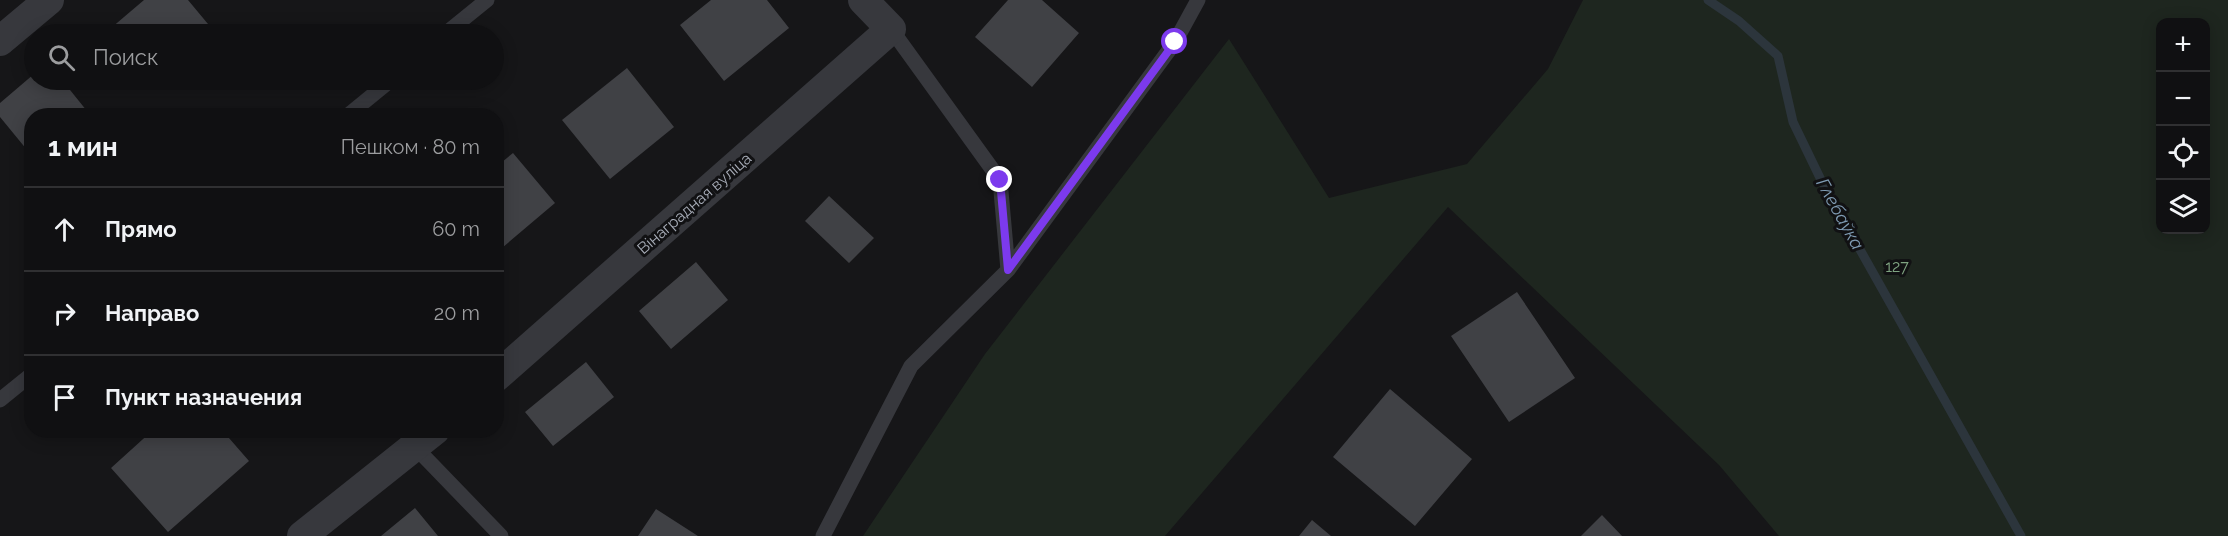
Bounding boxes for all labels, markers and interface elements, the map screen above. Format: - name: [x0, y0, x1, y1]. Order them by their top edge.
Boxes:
- map controls: [2156, 18, 2210, 234]
- button: +: [2156, 18, 2210, 72]
- search box: [24, 24, 504, 90]
- route start: [1161, 28, 1187, 54]
- icon: search: [45, 41, 78, 74]
- text: Поиск: [93, 44, 158, 70]
- button: −: [2156, 72, 2210, 126]
- button: locate: [2156, 126, 2210, 180]
- text: 1 мин: [48, 132, 118, 162]
- text: Пешком · 80 m: [341, 135, 480, 159]
- street label: Вінаградная вуліца: [633, 149, 755, 258]
- route end: [986, 166, 1012, 192]
- water label: Глебаўка: [1812, 174, 1869, 253]
- button: layers: [2156, 180, 2210, 234]
- icon: ahead: [48, 213, 81, 246]
- text: Прямо: [105, 216, 177, 242]
- text: 60 m: [432, 217, 480, 241]
- park label: 127: [1885, 257, 1909, 276]
- icon: right: [48, 297, 81, 330]
- text: Направо: [105, 300, 199, 326]
- text: 20 m: [434, 301, 480, 325]
- icon: arrive: [48, 381, 81, 414]
- text: Пункт назначения: [105, 384, 302, 410]

